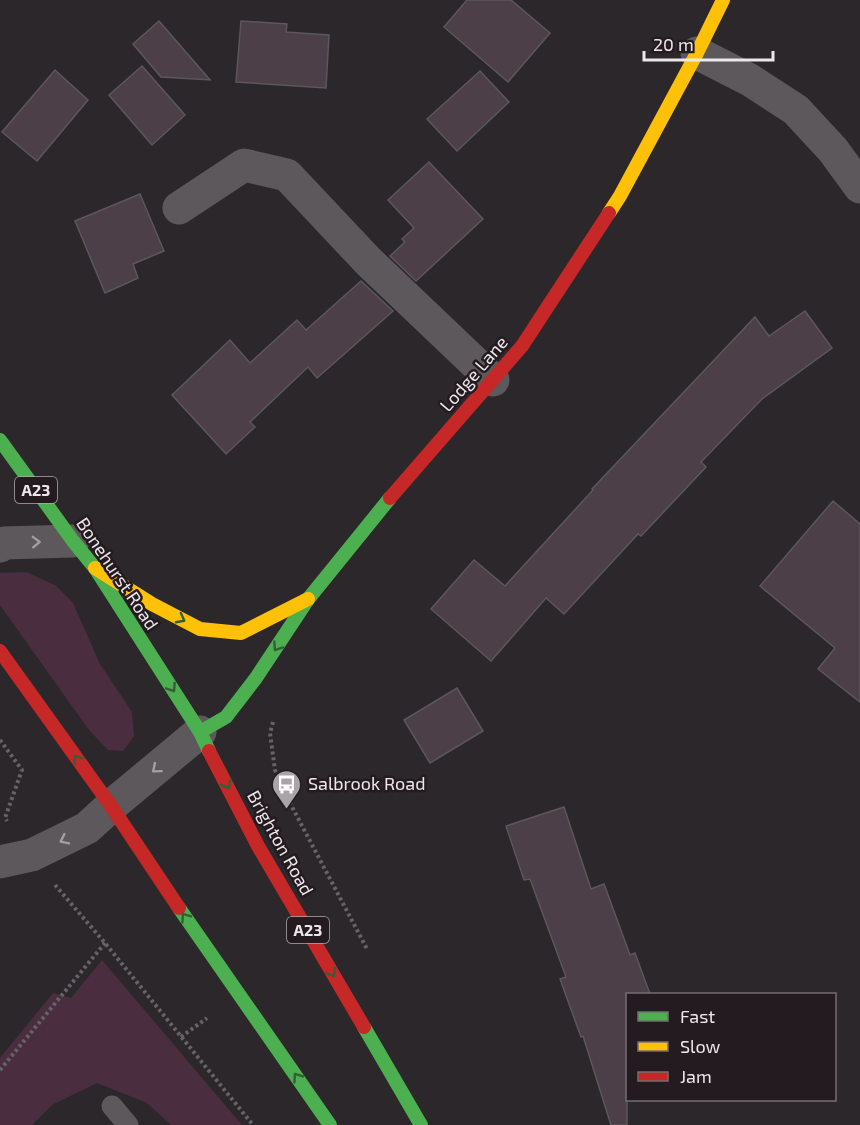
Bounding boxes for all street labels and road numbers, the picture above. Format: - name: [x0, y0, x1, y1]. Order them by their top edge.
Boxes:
- street label: Lodge Lane: [435, 331, 512, 416]
- road number: A23: [15, 477, 57, 503]
- street label: Bonehurst Road: [72, 513, 164, 634]
- street label: Brighton Road: [243, 786, 319, 899]
- road number: A23: [287, 917, 329, 943]

